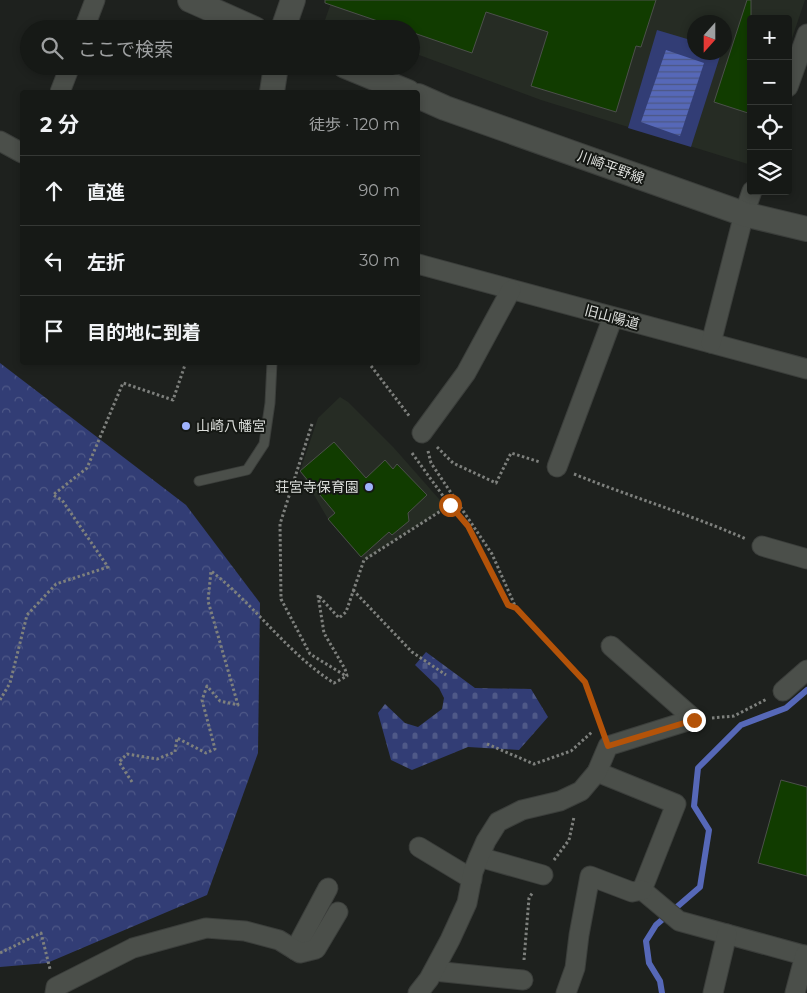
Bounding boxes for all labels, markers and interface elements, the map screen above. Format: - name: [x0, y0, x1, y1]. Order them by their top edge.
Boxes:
- north arrow: [687, 15, 732, 60]
- map controls: [747, 15, 792, 195]
- button: +: [747, 15, 792, 60]
- search box: [20, 20, 420, 75]
- icon: search: [38, 34, 66, 62]
- text: ここで検索: [78, 38, 173, 61]
- button: −: [747, 60, 792, 105]
- button: locate: [747, 105, 792, 150]
- text: 2 分: [40, 112, 79, 137]
- text: 徒歩 · 120 m: [309, 115, 400, 134]
- street label: 川崎平野線: [575, 147, 647, 187]
- button: layers: [747, 150, 792, 195]
- icon: ahead: [40, 177, 68, 205]
- text: 直進: [87, 181, 125, 204]
- text: 90 m: [358, 181, 400, 200]
- icon: left: [40, 247, 68, 275]
- text: 左折: [87, 251, 125, 274]
- text: 30 m: [359, 251, 400, 270]
- street label: 旧山陽道: [583, 301, 641, 333]
- icon: arrive: [40, 317, 68, 345]
- text: 目的地に到着: [87, 321, 201, 344]
- place label: 山崎八幡宮: [196, 417, 266, 435]
- marker: 山崎八幡宮: [180, 420, 192, 432]
- place label: 荘宮寺保育園: [275, 478, 359, 496]
- marker: 荘宮寺保育園: [363, 481, 375, 493]
- route start: [439, 494, 462, 517]
- route end: [683, 709, 706, 732]

